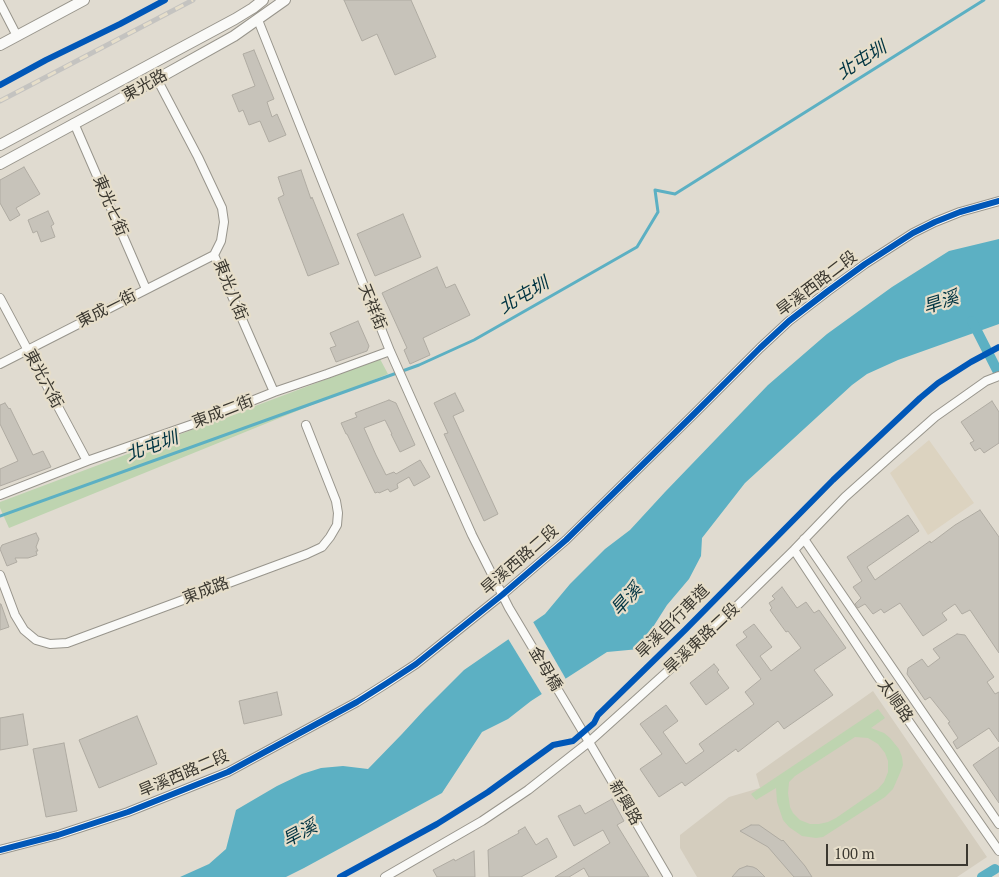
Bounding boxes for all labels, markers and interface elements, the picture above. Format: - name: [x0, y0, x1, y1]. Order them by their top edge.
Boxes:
- water label: 北屯圳: [833, 38, 891, 84]
- street label: 東光路: [119, 66, 171, 106]
- street label: 東光七街: [89, 173, 131, 239]
- street label: 旱溪西路二段: [773, 247, 861, 321]
- street label: 東光八街: [209, 257, 251, 323]
- water label: 北屯圳: [495, 273, 553, 319]
- street label: 天祥街: [354, 281, 390, 333]
- street label: 東成一街: [74, 286, 140, 332]
- water label: 旱溪: [921, 287, 961, 319]
- street label: 東光六街: [20, 346, 66, 412]
- street label: 東成二街: [190, 392, 256, 432]
- water label: 北屯圳: [123, 428, 181, 466]
- street label: 旱溪西路二段: [477, 521, 563, 599]
- street label: 東成路: [180, 573, 232, 609]
- water label: 旱溪: [607, 579, 647, 621]
- street label: 旱溪自行車道: [632, 581, 714, 663]
- street label: 旱溪東路二段: [660, 599, 744, 679]
- street label: 金母橋: [524, 643, 566, 695]
- street label: 太順路: [873, 676, 917, 726]
- street label: 旱溪西路二段: [136, 746, 232, 802]
- street label: 新興路: [605, 777, 645, 829]
- water label: 旱溪: [279, 816, 321, 852]
- scale bar: [829, 834, 972, 866]
- text: 100 m: [834, 843, 875, 863]

